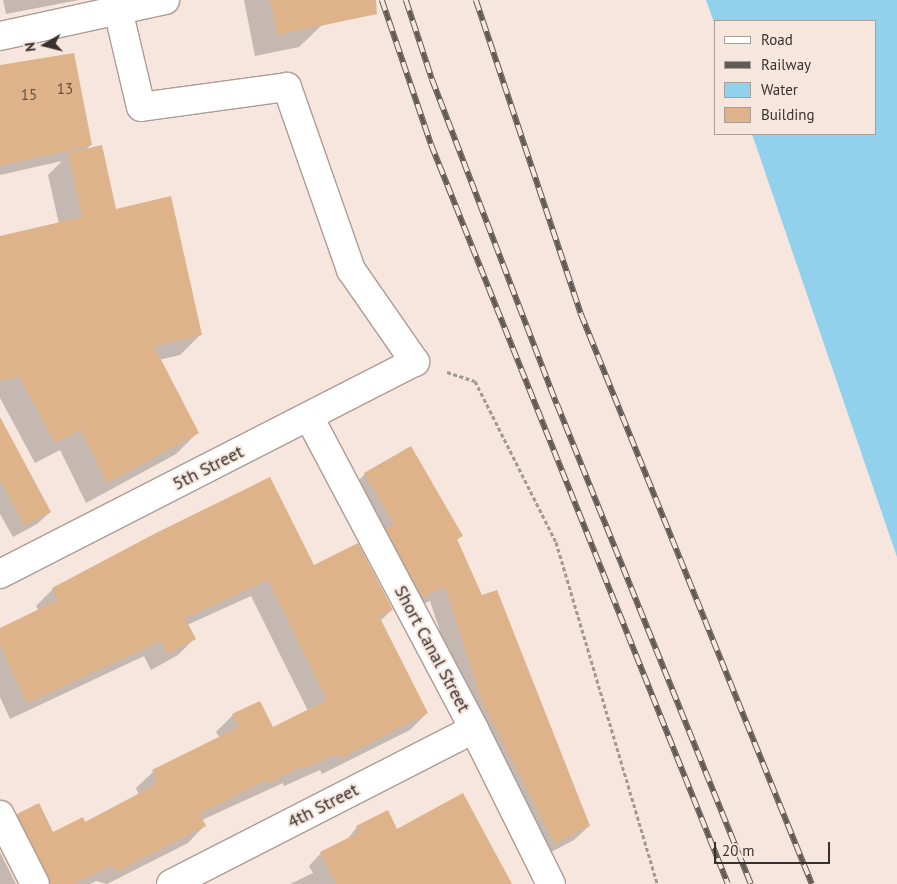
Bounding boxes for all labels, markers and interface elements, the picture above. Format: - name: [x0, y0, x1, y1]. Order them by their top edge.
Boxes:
- north arrow: [20, 20, 70, 70]
- legend: [714, 20, 877, 135]
- text: Road: [761, 30, 793, 49]
- text: N: [21, 41, 40, 53]
- text: Railway: [761, 55, 811, 74]
- house number: 13: [57, 80, 73, 98]
- text: Water: [761, 80, 798, 99]
- house number: 15: [21, 86, 37, 104]
- text: Building: [761, 105, 815, 124]
- street label: 5th Street: [169, 441, 247, 495]
- street label: Short Canal Street: [390, 582, 474, 716]
- street label: 4th Street: [284, 779, 362, 833]
- scale bar: [717, 832, 833, 864]
- text: 20 m: [722, 841, 755, 860]

